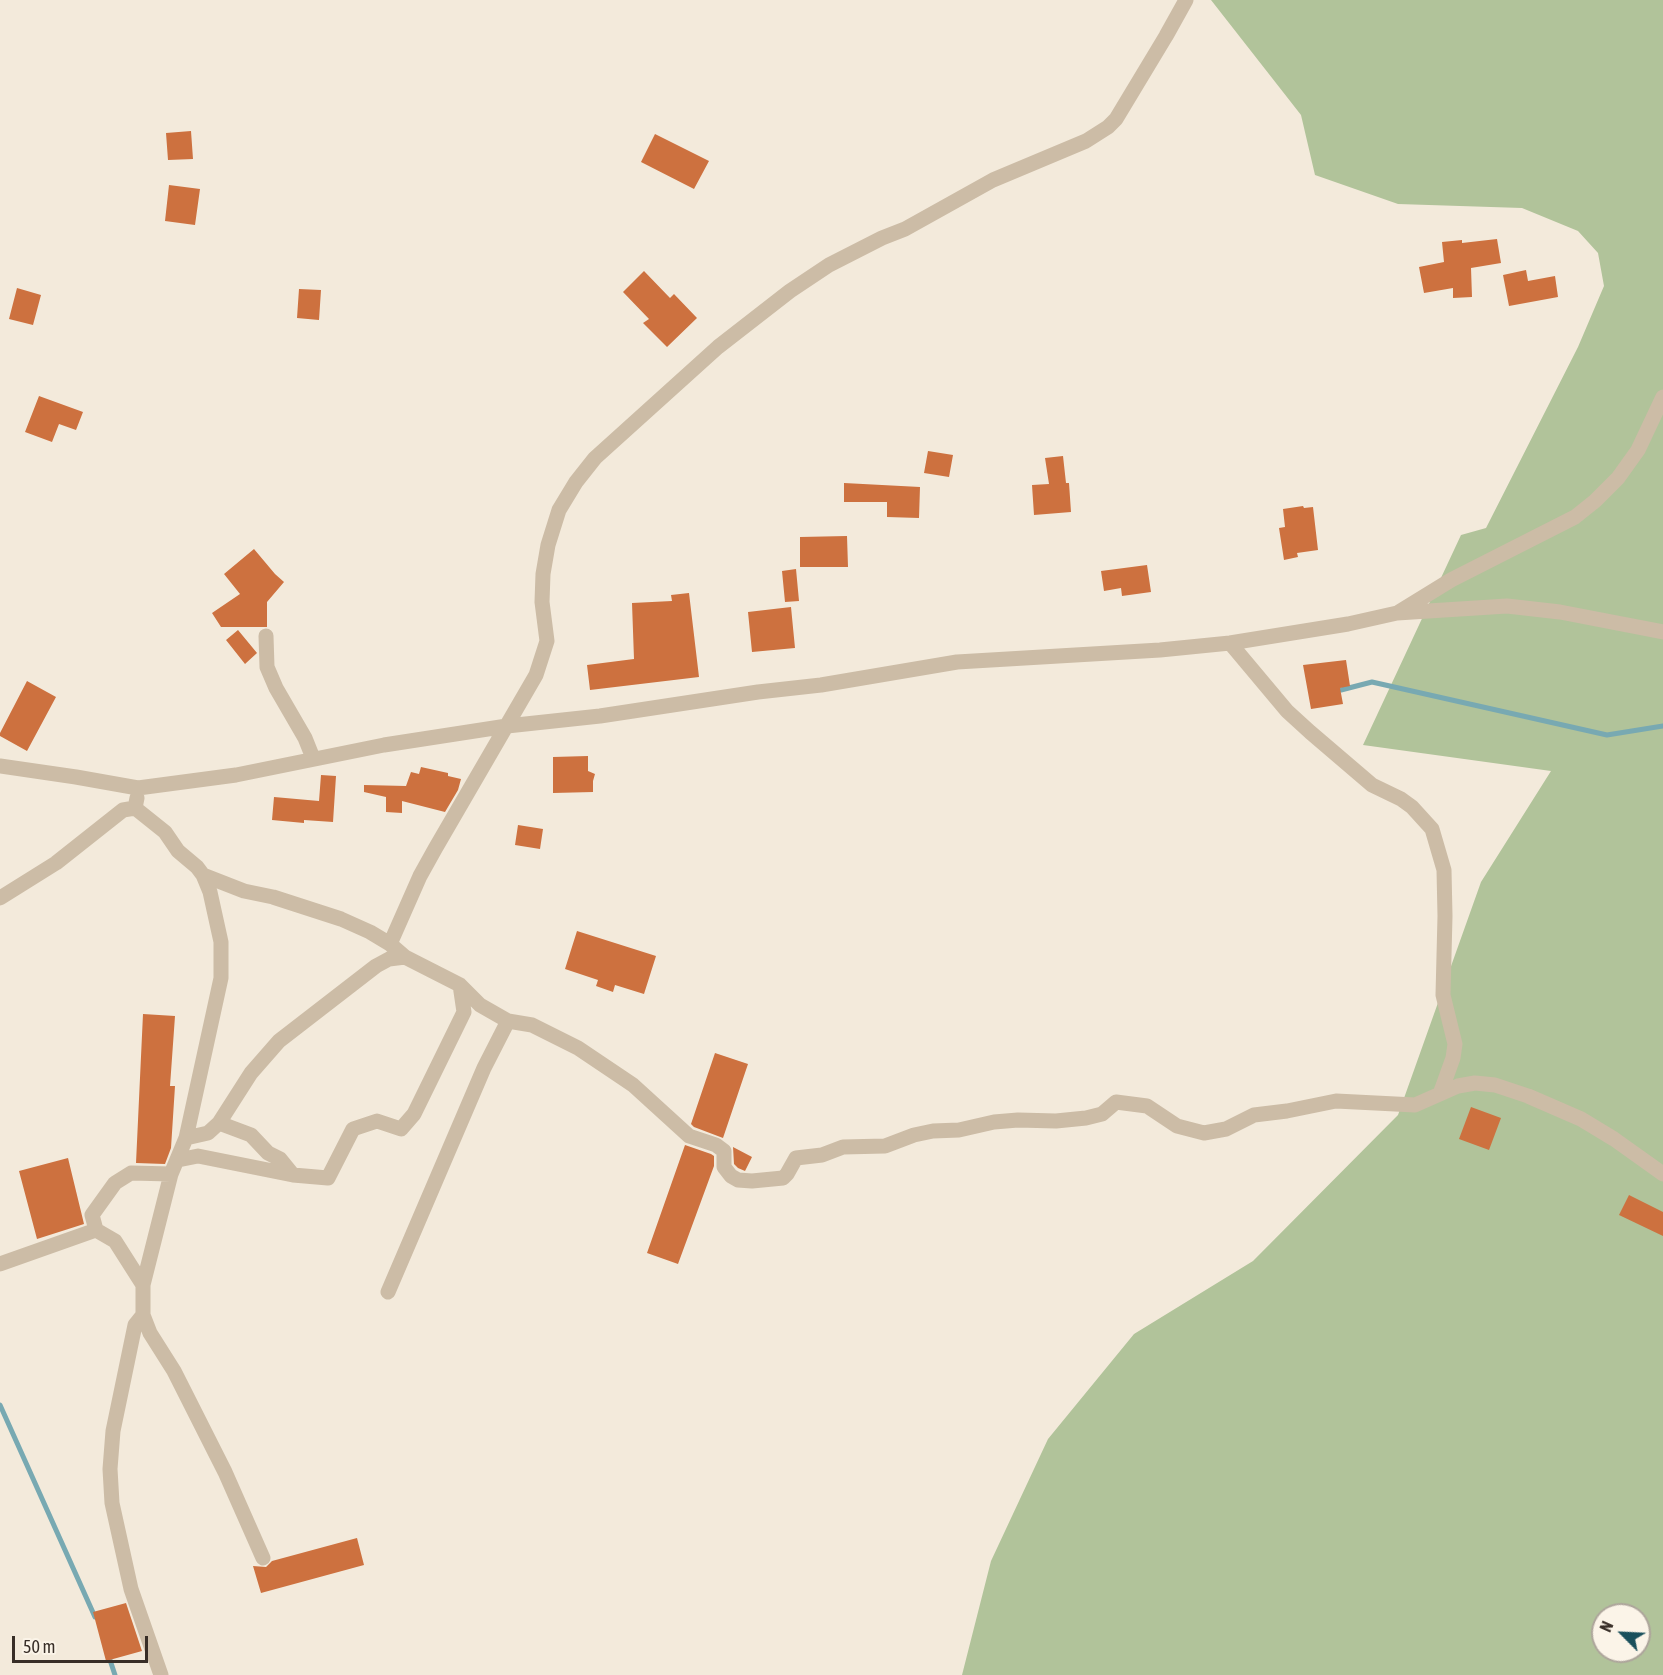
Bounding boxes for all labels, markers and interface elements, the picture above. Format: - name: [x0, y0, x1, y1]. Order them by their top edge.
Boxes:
- north arrow: [1591, 1603, 1651, 1663]
- text: N: [1596, 1619, 1617, 1634]
- scale bar: [15, 1624, 152, 1662]
- text: 50 m: [23, 1636, 55, 1657]

